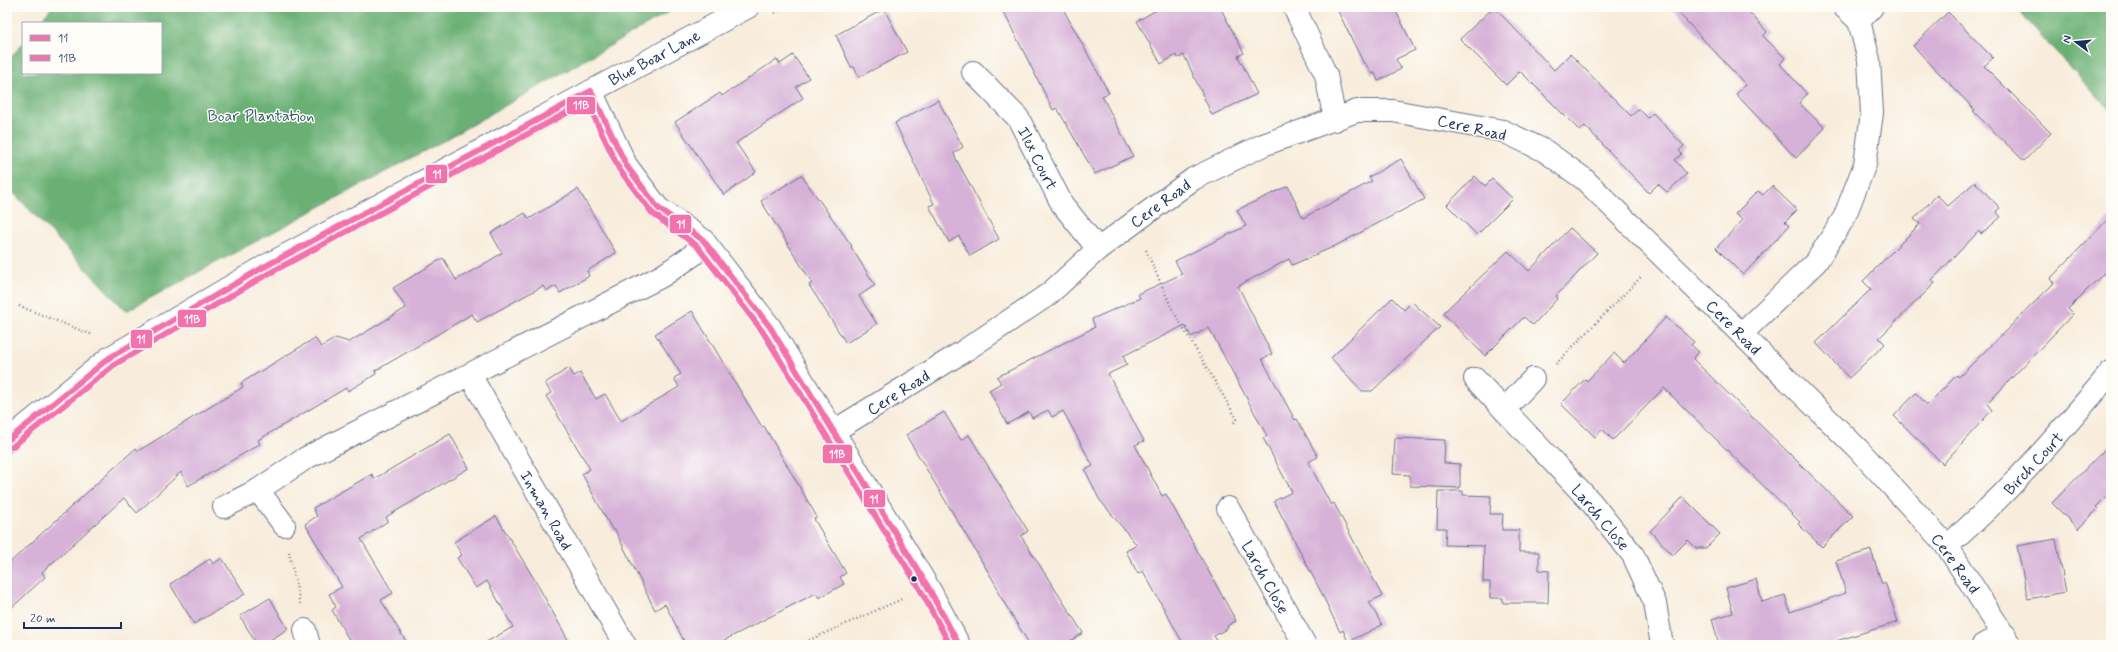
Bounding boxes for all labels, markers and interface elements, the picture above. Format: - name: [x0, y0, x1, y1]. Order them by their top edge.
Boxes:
- legend: [22, 22, 162, 74]
- north arrow: [2056, 22, 2096, 62]
- street label: Blue Boar Lane: [605, 25, 705, 91]
- text: 11: [58, 31, 69, 47]
- text: N: [2060, 34, 2075, 45]
- text: 11B: [58, 51, 77, 67]
- line badge: 11B: [566, 96, 596, 115]
- text: 11B: [573, 99, 589, 113]
- park label: Boar Plantation: [208, 106, 314, 127]
- street label: Cere Road: [1435, 110, 1508, 147]
- street label: Ilex Court: [1012, 124, 1062, 194]
- line badge: 11: [425, 164, 448, 184]
- text: 11: [432, 168, 442, 182]
- street label: Cere Road: [1126, 175, 1195, 233]
- line badge: 11: [669, 214, 692, 234]
- text: 11: [676, 218, 686, 232]
- street label: Cere Road: [1701, 296, 1765, 360]
- line badge: 11B: [177, 309, 207, 328]
- text: 11B: [184, 313, 200, 327]
- line badge: 11: [130, 329, 153, 349]
- text: 11: [136, 333, 146, 347]
- street label: Cere Road: [863, 366, 934, 421]
- street label: Birch Court: [2000, 428, 2069, 500]
- line badge: 11B: [822, 444, 853, 464]
- text: 11B: [829, 448, 845, 462]
- street label: Inman Road: [515, 467, 577, 554]
- street label: Larch Close: [1566, 480, 1634, 555]
- line badge: 11: [863, 489, 886, 508]
- text: 11: [869, 493, 879, 507]
- street label: Cere Road: [1926, 529, 1984, 598]
- street label: Larch Close: [1236, 537, 1293, 618]
- unlabelled marker: [909, 574, 919, 584]
- scale bar: [24, 604, 121, 630]
- text: 20 m: [30, 611, 56, 627]

